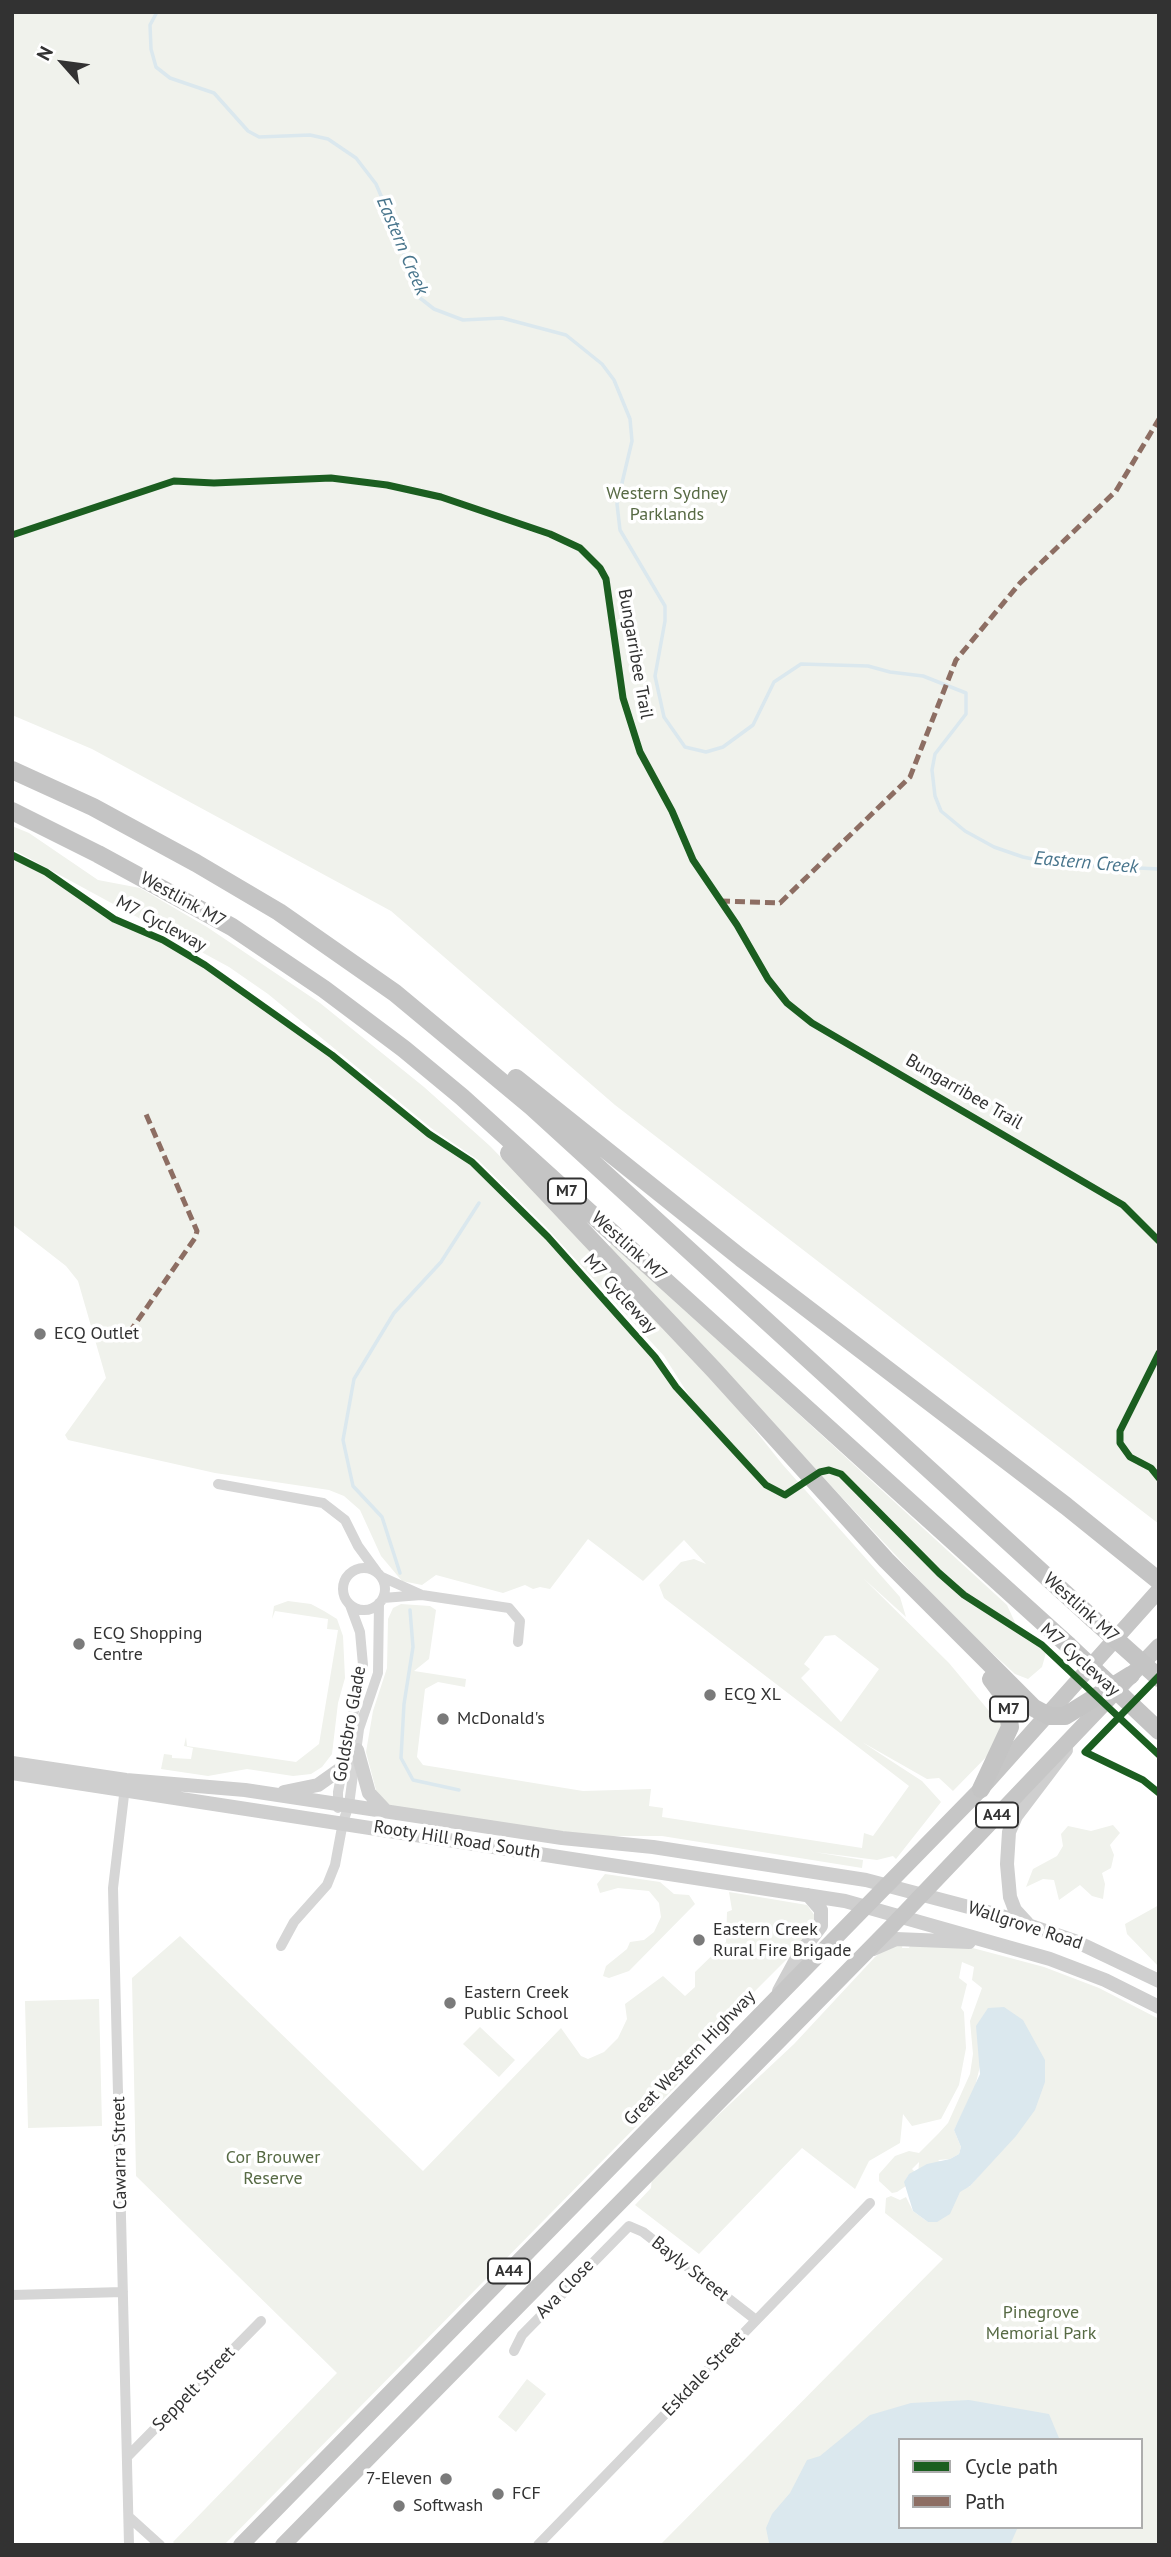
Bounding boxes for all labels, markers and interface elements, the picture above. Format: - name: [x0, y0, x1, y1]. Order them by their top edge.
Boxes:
- north arrow: [28, 28, 98, 98]
- text: N: [31, 42, 58, 64]
- water label: Eastern Creek: [371, 193, 433, 299]
- park label: Western Sydney Parklands: [606, 483, 728, 526]
- street label: Bungarribee Trail: [613, 587, 657, 721]
- water label: Eastern Creek: [1033, 847, 1139, 879]
- street label: Westlink M7: [136, 868, 230, 932]
- street label: M7 Cycleway: [112, 891, 210, 957]
- street label: Bungarribee Trail: [902, 1050, 1026, 1134]
- road number: M7: [548, 1178, 586, 1204]
- street label: Westlink M7: [587, 1207, 671, 1287]
- street label: M7 Cycleway: [579, 1250, 661, 1338]
- place label: ECQ Outlet: [54, 1323, 139, 1345]
- marker: ECQ Outlet: [32, 1326, 48, 1342]
- street label: Westlink M7: [1039, 1568, 1123, 1648]
- street label: M7 Cycleway: [1036, 1619, 1124, 1701]
- place label: ECQ Shopping Centre: [93, 1623, 202, 1666]
- marker: ECQ Shopping Centre: [71, 1636, 87, 1652]
- street label: Goldsbro Glade: [329, 1664, 371, 1784]
- place label: ECQ XL: [724, 1684, 781, 1706]
- marker: ECQ XL: [702, 1687, 718, 1703]
- road number: M7: [990, 1696, 1028, 1722]
- place label: McDonald's: [457, 1708, 545, 1730]
- marker: McDonald's: [435, 1711, 451, 1727]
- road number: A44: [976, 1802, 1018, 1828]
- street label: Rooty Hill Road South: [372, 1816, 542, 1864]
- street label: Wallgrove Road: [965, 1897, 1085, 1955]
- place label: Eastern Creek Rural Fire Brigade: [713, 1919, 851, 1962]
- marker: Eastern Creek Rural Fire Brigade: [691, 1932, 707, 1948]
- place label: Eastern Creek Public School: [464, 1982, 569, 2024]
- street label: Great Western Highway: [620, 1986, 760, 2130]
- marker: Eastern Creek Public School: [442, 1995, 458, 2011]
- street label: Cawarra Street: [108, 2096, 132, 2210]
- park label: Cor Brouwer Reserve: [226, 2147, 320, 2190]
- street label: Bayly Street: [647, 2232, 733, 2306]
- street label: Ava Close: [531, 2255, 599, 2323]
- road number: A44: [488, 2258, 530, 2284]
- park label: Pinegrove Memorial Park: [986, 2302, 1096, 2344]
- street label: Eskdale Street: [658, 2327, 750, 2421]
- street label: Seppelt Street: [148, 2342, 240, 2436]
- legend: [898, 2438, 1143, 2529]
- text: Cycle path: [965, 2453, 1058, 2480]
- place label: 7-Eleven: [366, 2468, 432, 2490]
- marker: 7-Eleven: [438, 2471, 454, 2487]
- place label: FCF: [512, 2483, 541, 2505]
- marker: FCF: [490, 2486, 506, 2502]
- text: Path: [965, 2488, 1005, 2515]
- place label: Softwash: [413, 2495, 483, 2517]
- marker: Softwash: [391, 2498, 407, 2514]

